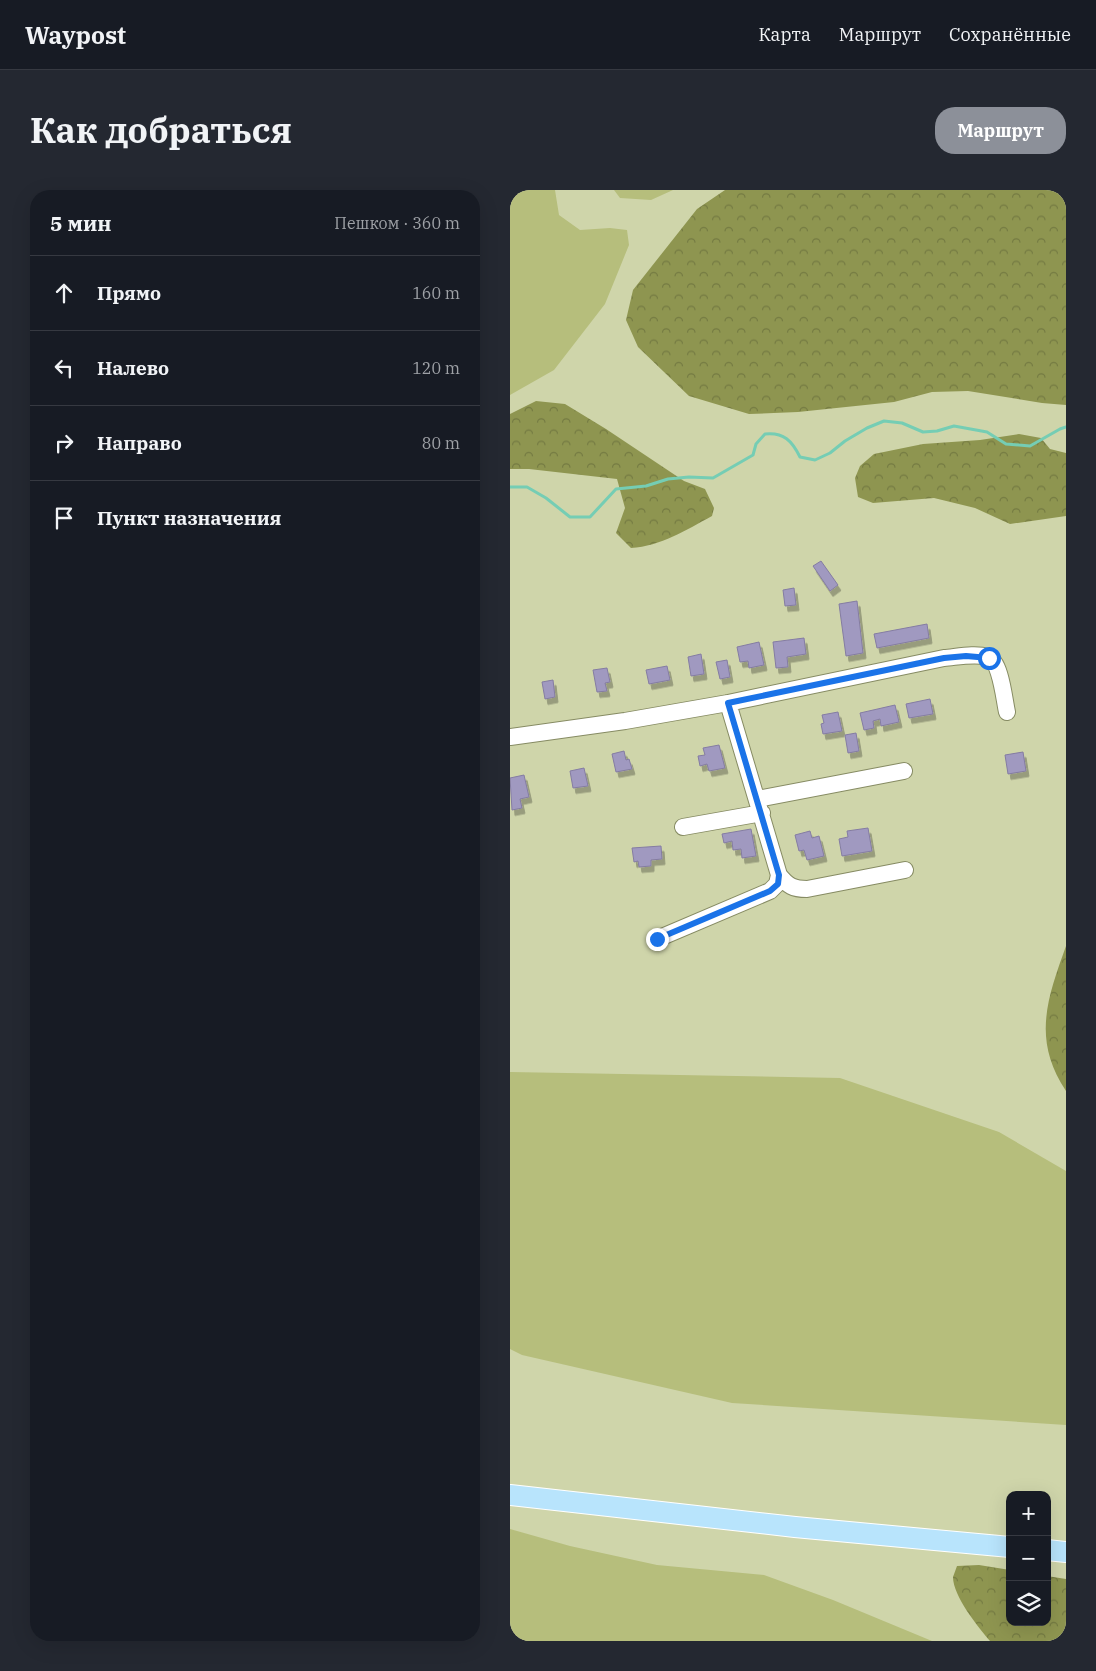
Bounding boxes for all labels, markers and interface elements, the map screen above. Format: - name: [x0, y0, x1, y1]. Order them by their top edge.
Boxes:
- text: Waypost: [25, 19, 126, 51]
- text: Карта: [758, 23, 811, 46]
- text: Маршрут: [839, 23, 921, 46]
- text: Сохранённые: [949, 23, 1071, 46]
- text: Как добраться: [30, 107, 292, 153]
- button: Маршрут: [935, 107, 1066, 154]
- text: 5 мин: [50, 209, 112, 237]
- text: Пешком · 360 m: [334, 213, 460, 233]
- icon: ahead: [50, 279, 78, 307]
- text: Прямо: [97, 281, 161, 305]
- text: 160 m: [412, 283, 460, 303]
- icon: left: [50, 354, 78, 382]
- text: Налево: [97, 356, 169, 380]
- text: 120 m: [412, 358, 460, 378]
- icon: right: [50, 429, 78, 457]
- text: Направо: [97, 431, 182, 455]
- text: 80 m: [422, 433, 460, 453]
- icon: arrive: [50, 504, 78, 532]
- text: Пункт назначения: [97, 506, 281, 530]
- route start: [978, 647, 1001, 670]
- route end: [646, 928, 669, 951]
- map controls: [1006, 1491, 1051, 1626]
- button: +: [1006, 1491, 1051, 1536]
- button: −: [1006, 1536, 1051, 1581]
- button: layers: [1006, 1581, 1051, 1626]

